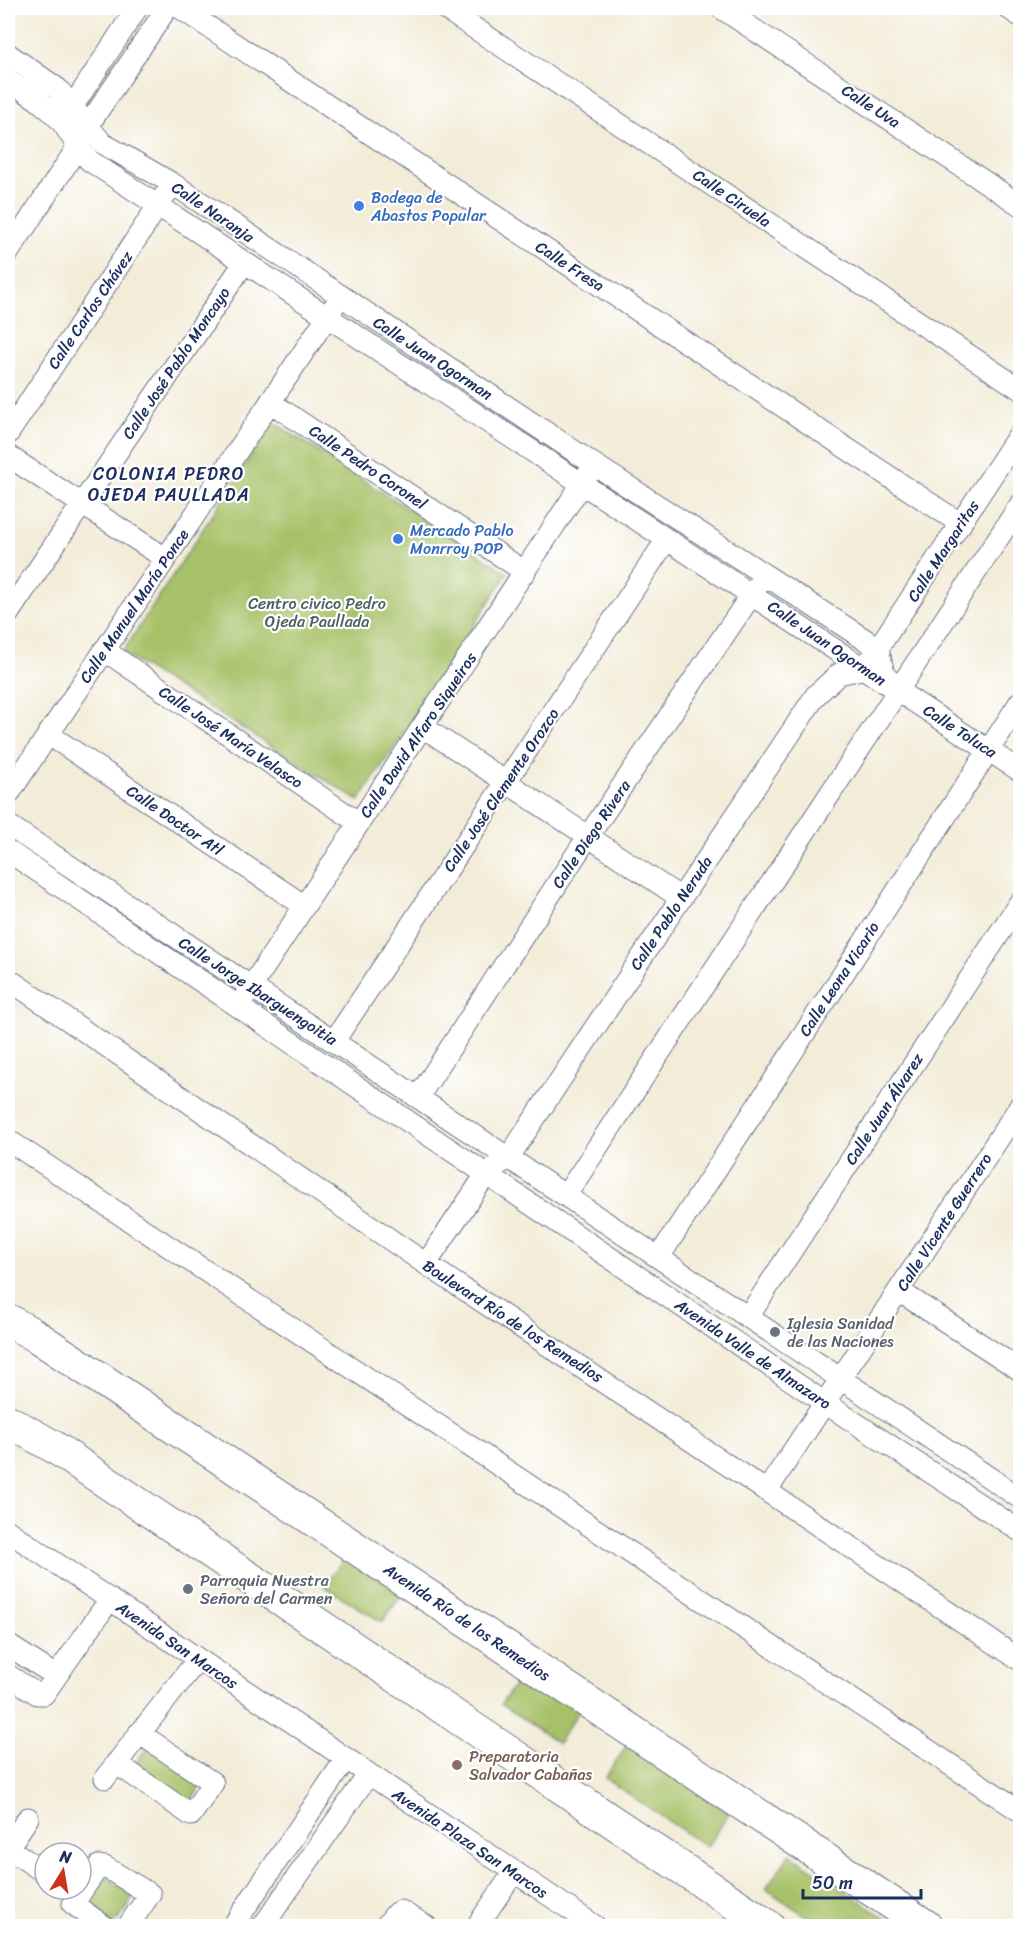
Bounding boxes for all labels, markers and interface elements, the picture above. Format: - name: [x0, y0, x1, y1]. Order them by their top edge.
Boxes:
- street label: Calle Uva: [836, 76, 906, 136]
- street label: Calle Ciruela: [687, 161, 777, 235]
- street label: Calle Naranja: [165, 173, 261, 251]
- place label: Bodega de Abastos Popular: [370, 183, 487, 230]
- marker: Bodega de Abastos Popular: [352, 199, 366, 213]
- street label: Calle Fresa: [529, 233, 611, 299]
- street label: Calle Carlos Chávez: [39, 244, 141, 375]
- street label: Calle José Pablo Moncayo: [114, 281, 238, 445]
- street label: Calle Juan Ogorman: [367, 308, 499, 408]
- street label: Calle Pedro Coronel: [303, 417, 433, 518]
- district label: COLONIA PEDRO OJEDA PAULLADA: [88, 458, 250, 511]
- street label: Calle Margaritas: [899, 494, 987, 608]
- place label: Mercado Pablo Monrroy POP: [410, 516, 514, 563]
- street label: Calle Manuel María Ponce: [71, 522, 197, 689]
- marker: Mercado Pablo Monrroy POP: [391, 532, 405, 546]
- park label: Centro civico Pedro Ojeda Paullada: [248, 589, 386, 636]
- street label: Calle Juan Ogorman: [761, 592, 893, 694]
- street label: Calle David Alfaro Siqueiros: [351, 645, 485, 824]
- street label: Calle José María Velasco: [153, 678, 309, 796]
- street label: Calle Toluca: [917, 696, 1004, 766]
- street label: Calle José Clemente Orozco: [435, 702, 567, 878]
- street label: Calle Diego Rivera: [544, 773, 639, 894]
- street label: Calle Doctor Atl: [120, 777, 230, 864]
- street label: Calle Pablo Neruda: [622, 850, 720, 976]
- street label: Calle Leona Vicario: [791, 915, 887, 1042]
- street label: Calle Jorge Ibarguengoitia: [173, 928, 344, 1054]
- street label: Calle Juan Álvarez: [837, 1047, 931, 1171]
- street label: Calle Vicente Guerrero: [888, 1147, 1000, 1297]
- street label: Boulevard Río de los Remedios: [417, 1251, 610, 1391]
- street label: Avenida Valle de Almazaro: [668, 1290, 837, 1417]
- place label: Iglesia Sanidad de las Naciones: [786, 1309, 895, 1356]
- marker: Iglesia Sanidad de las Naciones: [768, 1325, 782, 1339]
- street label: Avenida Río de los Remedios: [377, 1555, 557, 1689]
- place label: Parroquia Nuestra Señora del Carmen: [200, 1566, 333, 1613]
- marker: Parroquia Nuestra Señora del Carmen: [181, 1582, 195, 1596]
- street label: Avenida San Marcos: [109, 1593, 245, 1697]
- place label: Preparatoria Salvador Cabañas: [469, 1742, 592, 1789]
- marker: Preparatoria Salvador Cabañas: [450, 1758, 464, 1772]
- street label: Avenida Plaza San Marcos: [385, 1779, 554, 1906]
- north arrow: [33, 1841, 93, 1901]
- text: N: [57, 1841, 75, 1872]
- scale bar: [803, 1862, 922, 1900]
- text: 50 m: [812, 1867, 853, 1899]

